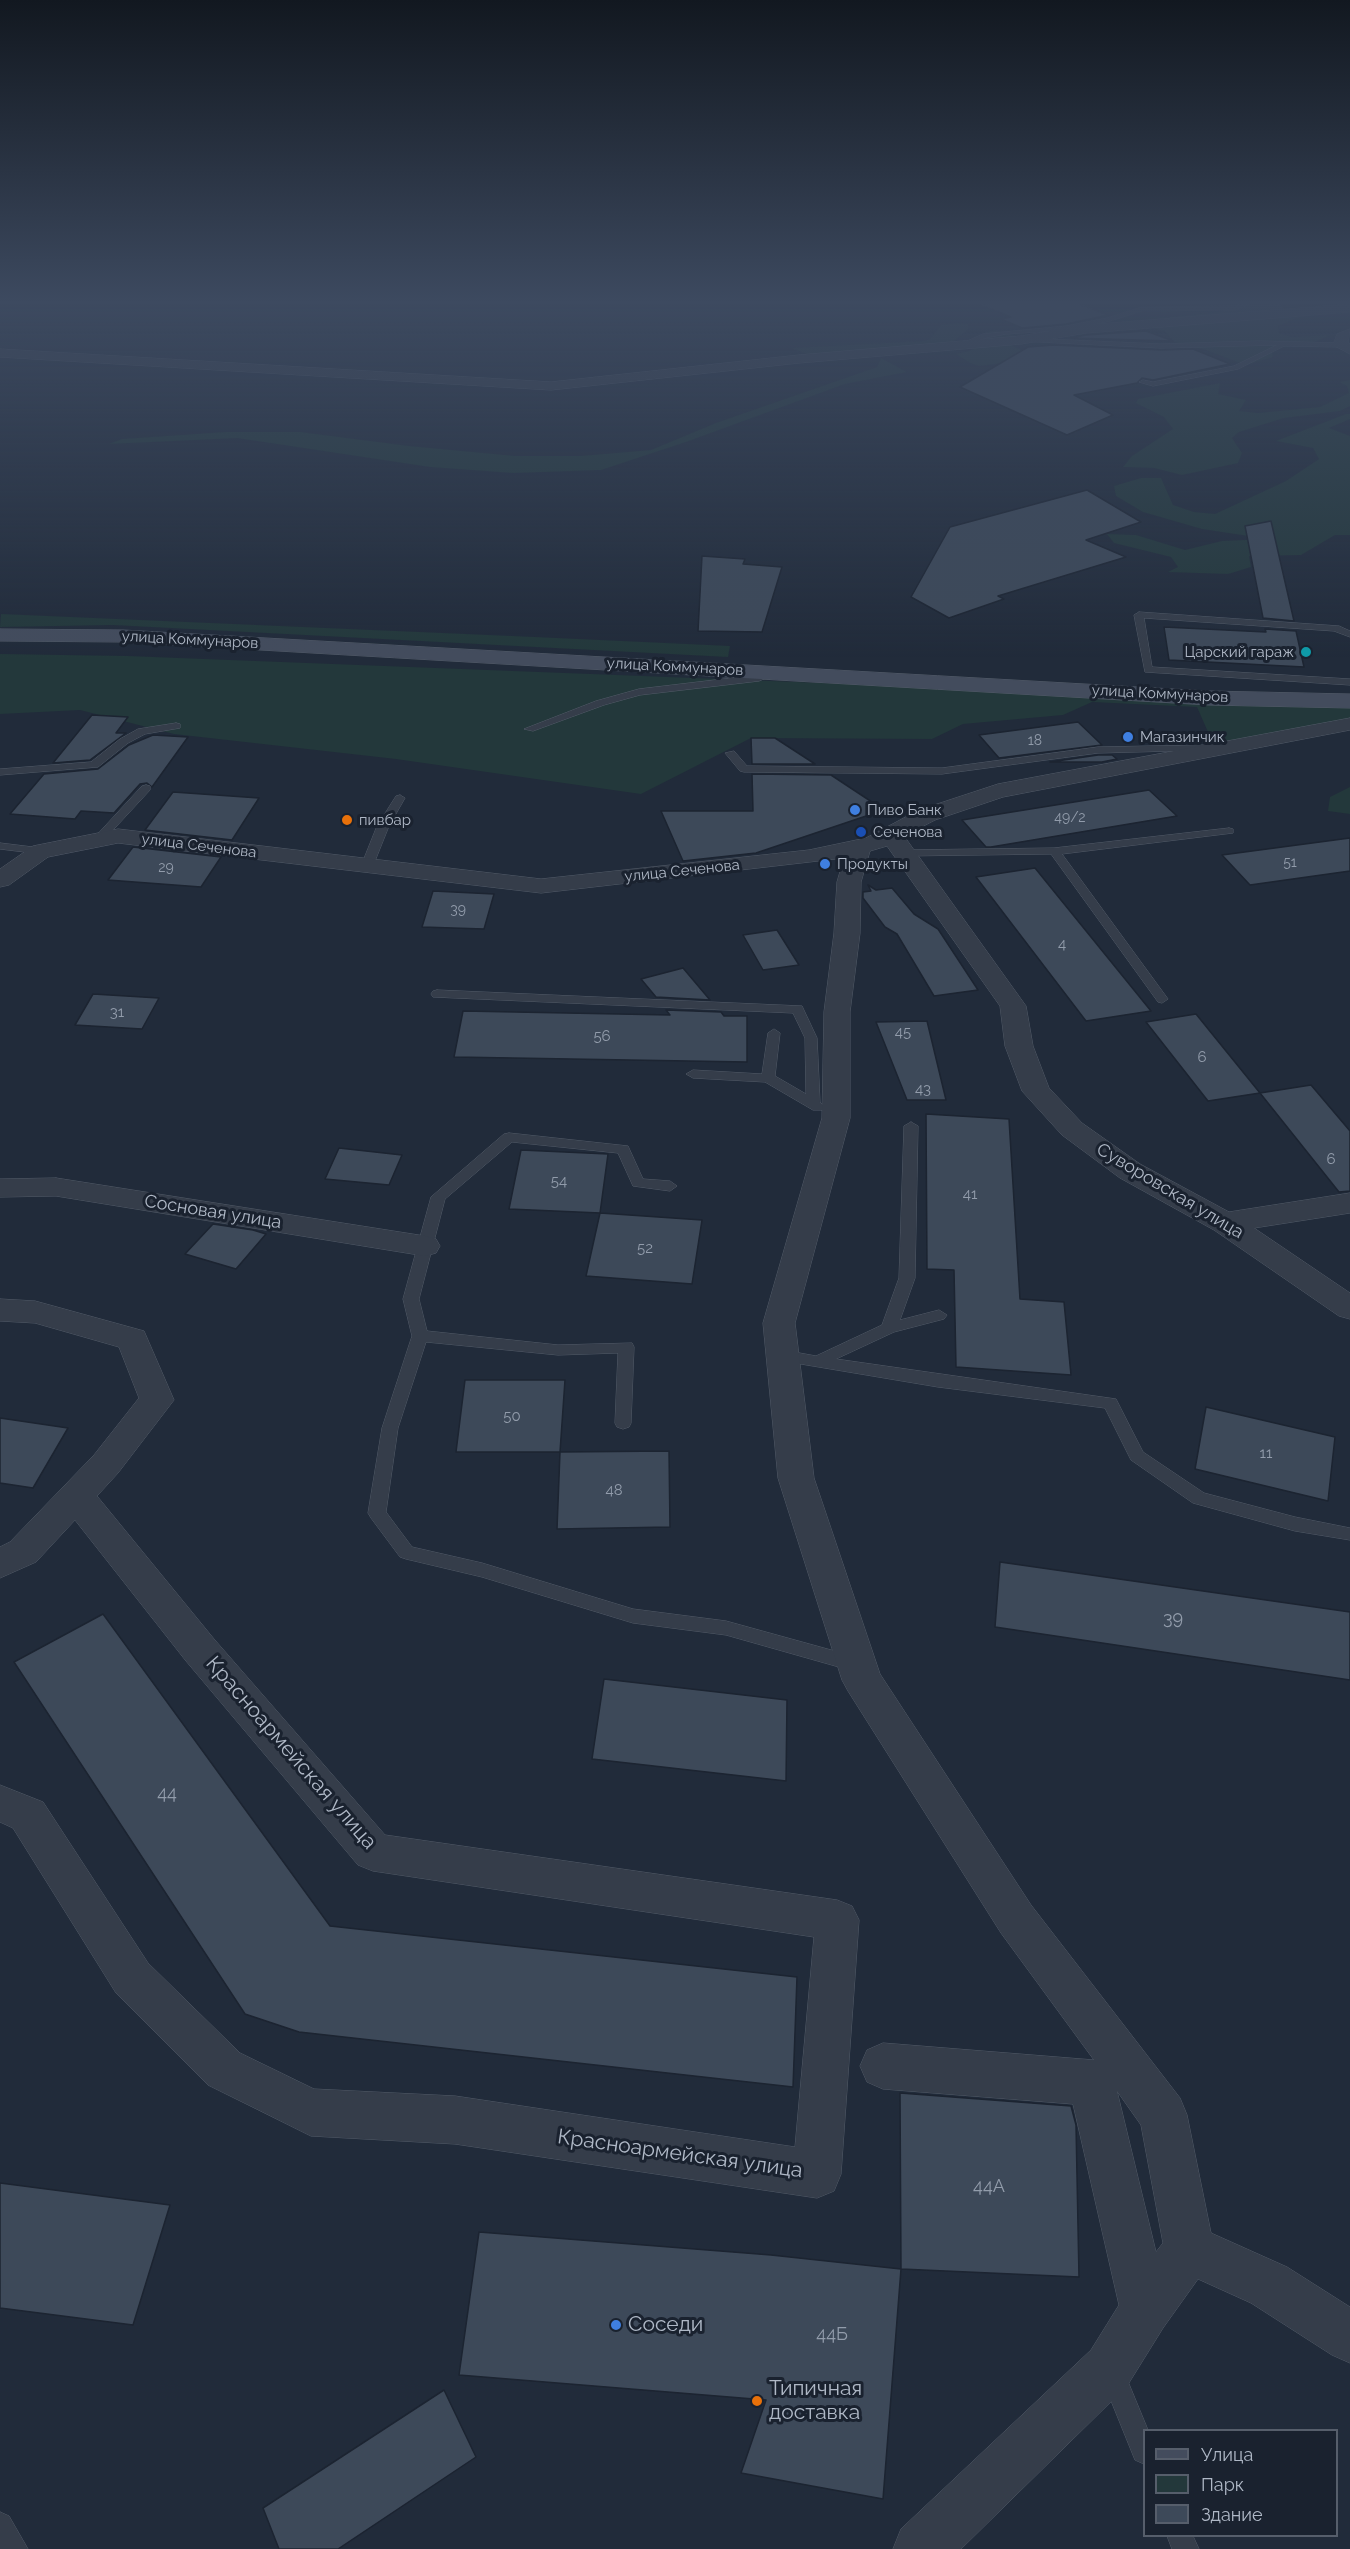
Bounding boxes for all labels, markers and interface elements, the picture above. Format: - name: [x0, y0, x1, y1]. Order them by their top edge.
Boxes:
- street label: улица Коммунаров: [121, 627, 259, 653]
- place label: Царский гараж: [1184, 643, 1294, 661]
- marker: Царский гараж: [1299, 645, 1313, 659]
- street label: улица Коммунаров: [606, 654, 744, 680]
- street label: улица Коммунаров: [1091, 681, 1229, 707]
- place label: Магазинчик: [1140, 728, 1225, 746]
- marker: Магазинчик: [1121, 730, 1135, 744]
- house number: 18: [1028, 733, 1042, 749]
- place label: Пиво Банк: [867, 801, 942, 819]
- marker: Пиво Банк: [848, 803, 862, 817]
- house number: 49/2: [1054, 810, 1086, 826]
- place label: пивбар: [359, 811, 411, 829]
- marker: пивбар: [340, 813, 354, 827]
- place label: Сеченова: [873, 823, 943, 841]
- marker: Сеченова: [854, 825, 868, 839]
- street label: улица Сеченова: [140, 830, 258, 862]
- place label: Продукты: [837, 855, 908, 873]
- house number: 51: [1283, 855, 1297, 871]
- street label: улица Сеченова: [623, 856, 741, 886]
- marker: Продукты: [818, 857, 832, 871]
- house number: 29: [158, 860, 174, 876]
- house number: 39: [450, 902, 466, 918]
- house number: 4: [1058, 935, 1066, 953]
- house number: 31: [110, 1003, 124, 1021]
- house number: 45: [895, 1023, 911, 1041]
- house number: 56: [593, 1027, 611, 1045]
- house number: 6: [1197, 1048, 1207, 1066]
- house number: 43: [915, 1080, 931, 1098]
- street label: Суворовская улица: [1093, 1139, 1247, 1243]
- house number: 6: [1326, 1150, 1336, 1168]
- house number: 54: [551, 1172, 567, 1190]
- house number: 41: [963, 1185, 977, 1203]
- street label: Сосновая улица: [143, 1191, 283, 1233]
- house number: 52: [637, 1239, 653, 1257]
- house number: 50: [503, 1407, 521, 1425]
- house number: 11: [1260, 1444, 1272, 1462]
- house number: 48: [605, 1481, 623, 1499]
- house number: 39: [1163, 1608, 1183, 1630]
- street label: Красноармейская улица: [200, 1651, 382, 1855]
- house number: 44: [157, 1783, 177, 1805]
- street label: Красноармейская улица: [556, 2124, 804, 2184]
- house number: 44А: [973, 2176, 1005, 2198]
- place label: Соседи: [628, 2312, 703, 2338]
- marker: Соседи: [609, 2318, 623, 2332]
- house number: 44Б: [816, 2324, 848, 2346]
- place label: Типичная доставка: [769, 2376, 862, 2426]
- marker: Типичная доставка: [750, 2394, 764, 2408]
- legend: [1143, 2429, 1338, 2537]
- text: Улица: [1201, 2444, 1253, 2465]
- text: Парк: [1201, 2474, 1244, 2495]
- text: Здание: [1201, 2504, 1263, 2525]

